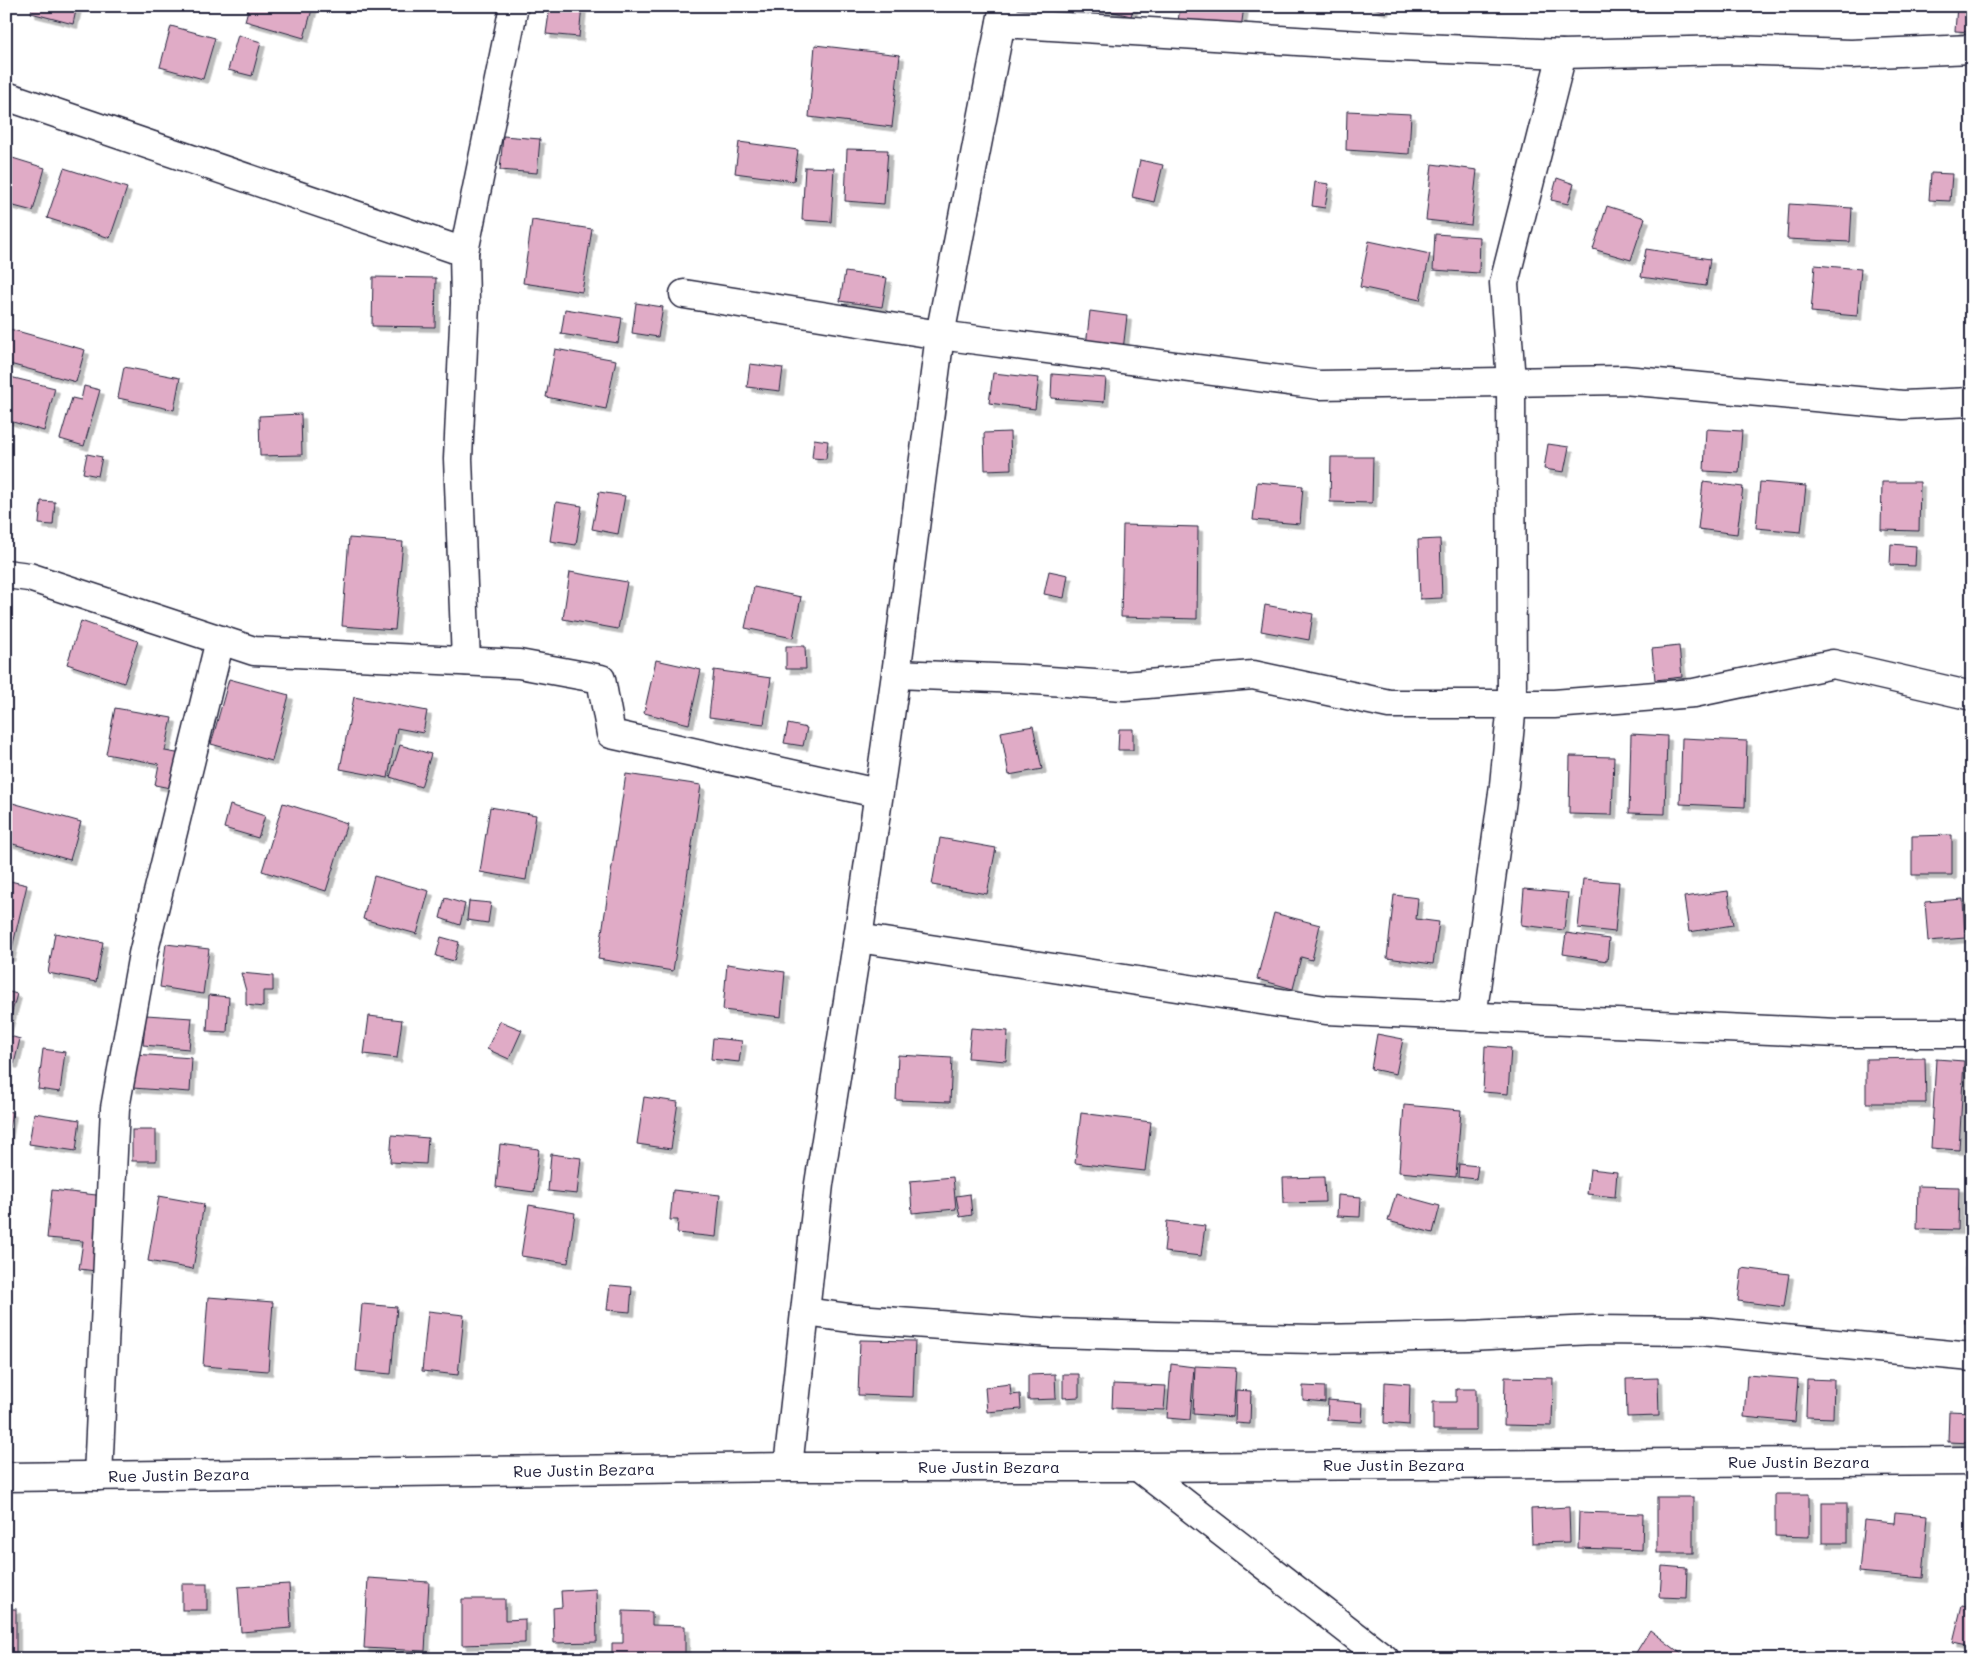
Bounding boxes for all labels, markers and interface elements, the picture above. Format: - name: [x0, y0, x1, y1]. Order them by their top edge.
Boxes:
- street label: Rue Justin Bezara: [1728, 1451, 1870, 1472]
- street label: Rue Justin Bezara: [1323, 1454, 1465, 1475]
- street label: Rue Justin Bezara: [918, 1456, 1060, 1477]
- street label: Rue Justin Bezara: [513, 1458, 655, 1481]
- street label: Rue Justin Bezara: [108, 1463, 250, 1486]

